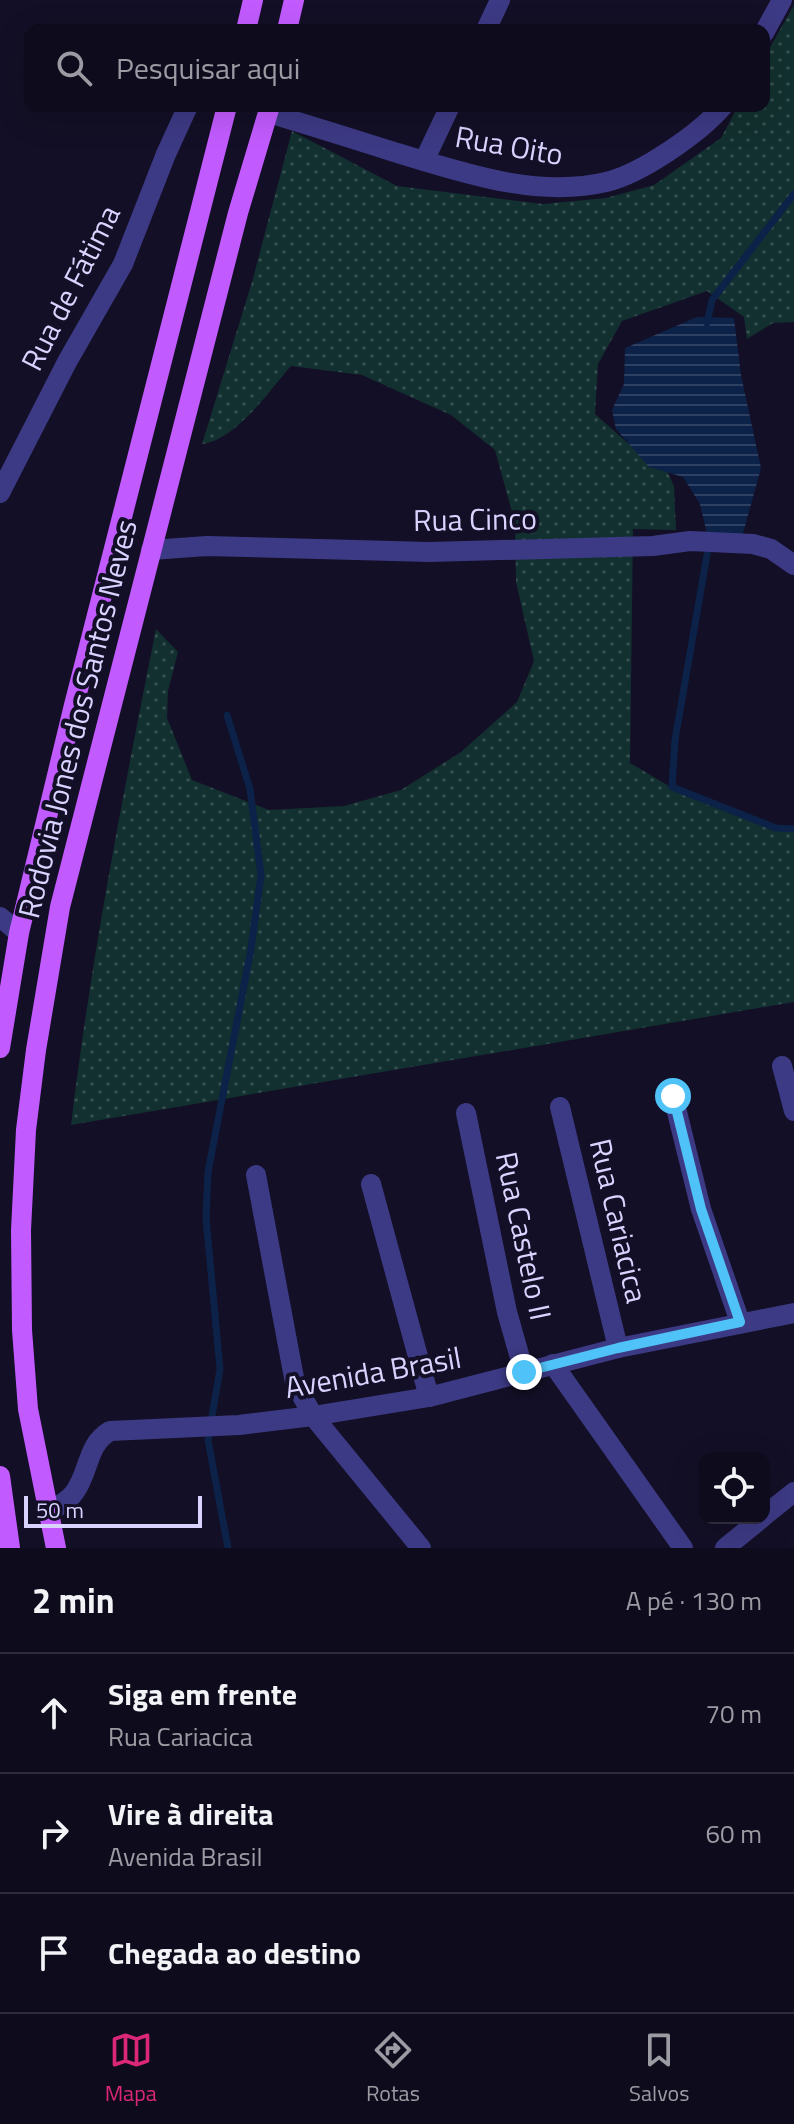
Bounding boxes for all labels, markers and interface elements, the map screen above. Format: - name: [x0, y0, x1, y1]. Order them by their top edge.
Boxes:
- search box: [24, 24, 770, 112]
- text: Pesquisar aqui: [116, 45, 300, 91]
- icon: search: [52, 46, 96, 90]
- street label: Rua Oito: [452, 113, 567, 177]
- street label: Rua de Fátima: [9, 197, 132, 378]
- street label: Rua Cinco: [413, 495, 537, 543]
- street label: Rodovia Jones dos Santos Neves: [5, 515, 149, 923]
- route start: [655, 1078, 691, 1114]
- street label: Rua Cariacica: [578, 1134, 660, 1307]
- street label: Rua Castelo II: [484, 1147, 564, 1324]
- street label: Avenida Brasil: [281, 1334, 465, 1410]
- route end: [506, 1354, 542, 1390]
- map controls: [698, 1452, 770, 1524]
- button: locate: [698, 1452, 770, 1524]
- scale bar: [24, 1492, 202, 1528]
- text: 50 m: [36, 1493, 84, 1527]
- text: 2 min: [32, 1574, 115, 1626]
- text: A pé · 130 m: [626, 1581, 762, 1620]
- text: Siga em frente: [108, 1671, 297, 1717]
- icon: ahead: [32, 1691, 76, 1735]
- text: 70 m: [705, 1694, 762, 1733]
- text: Rua Cariacica: [108, 1717, 253, 1756]
- text: Vire à direita: [108, 1791, 273, 1837]
- icon: right: [32, 1811, 76, 1855]
- text: 60 m: [705, 1814, 762, 1853]
- text: Avenida Brasil: [108, 1837, 262, 1876]
- text: Chegada ao destino: [108, 1930, 361, 1976]
- icon: arrive: [32, 1931, 76, 1975]
- tab: Mapa: [105, 2028, 157, 2110]
- tab: Rotas: [366, 2028, 420, 2110]
- tab: Salvos: [629, 2028, 689, 2110]

